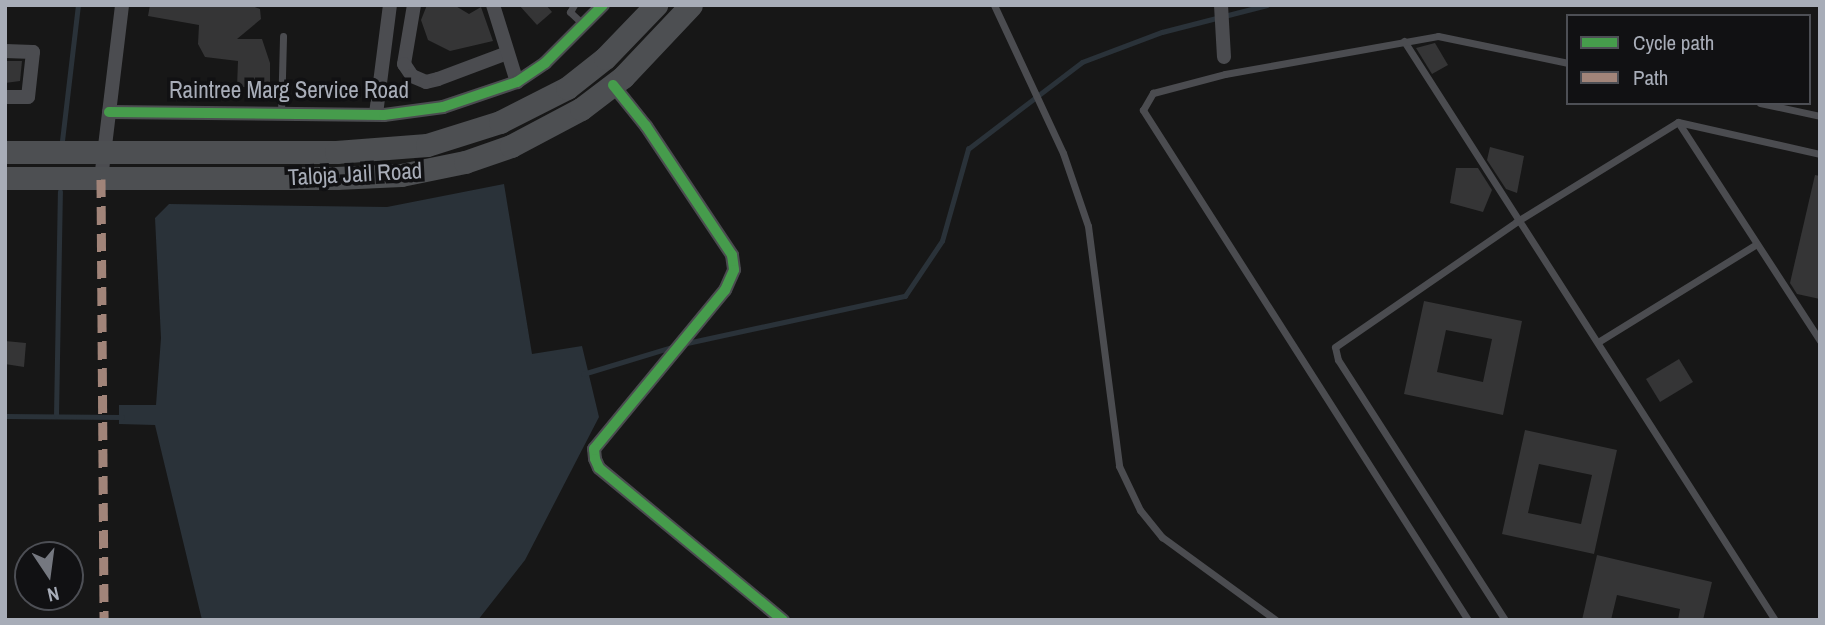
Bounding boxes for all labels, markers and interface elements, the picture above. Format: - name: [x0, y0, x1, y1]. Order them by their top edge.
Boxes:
- legend: [1566, 14, 1811, 105]
- text: Cycle path: [1633, 28, 1714, 57]
- text: Path: [1633, 63, 1668, 92]
- street label: Raintree Marg Service Road: [169, 76, 409, 104]
- street label: Taloja Jail Road: [287, 157, 423, 191]
- north arrow: [14, 541, 84, 611]
- text: N: [45, 581, 62, 608]

